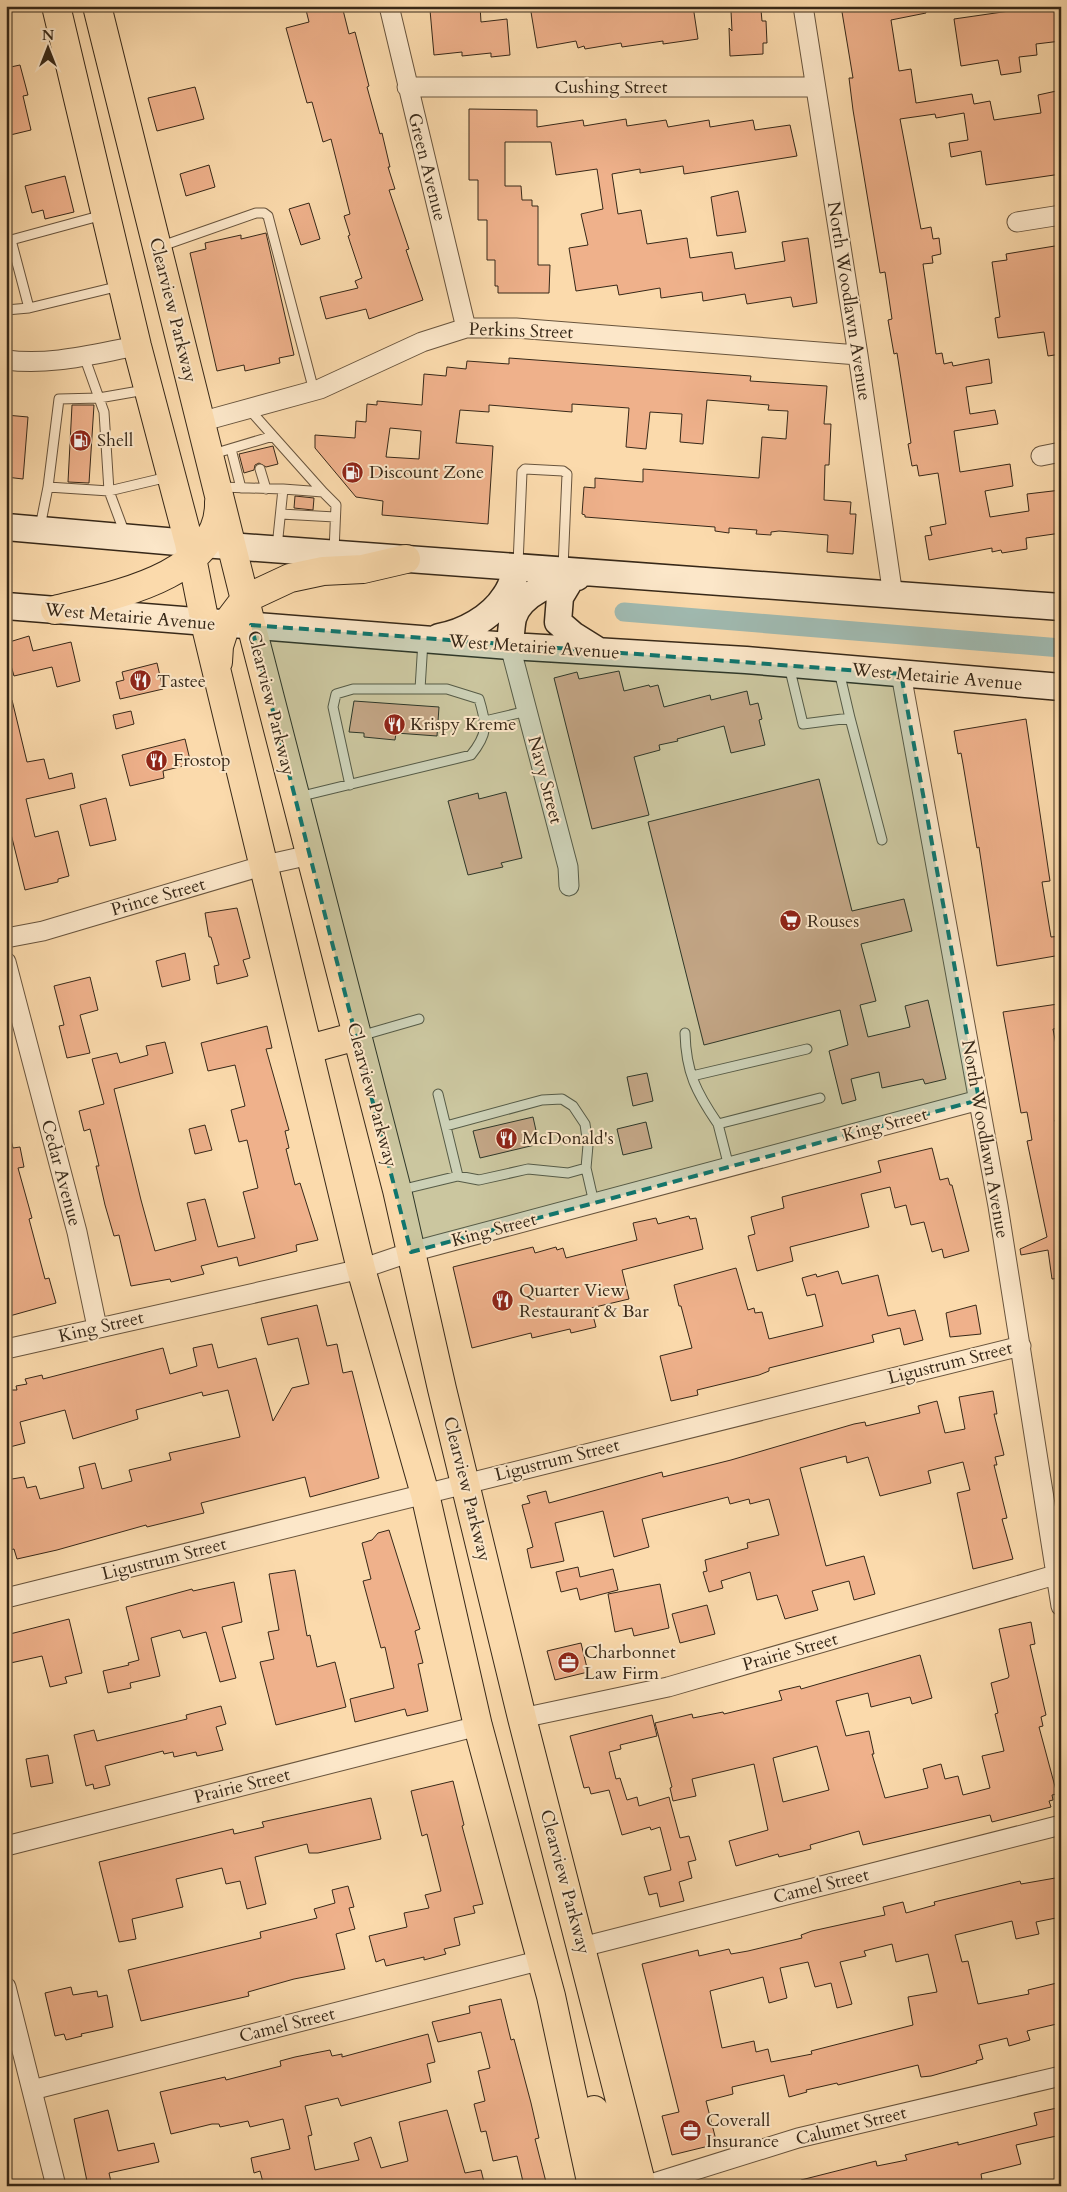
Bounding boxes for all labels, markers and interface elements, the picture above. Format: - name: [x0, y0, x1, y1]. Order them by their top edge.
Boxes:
- north arrow: [22, 22, 72, 72]
- text: N: [42, 26, 54, 45]
- street label: Cushing Street: [554, 75, 668, 100]
- street label: Green Avenue: [401, 110, 453, 224]
- street label: North Woodlawn Avenue: [821, 200, 877, 402]
- street label: Clearview Parkway: [143, 235, 203, 386]
- street label: Perkins Street: [468, 317, 574, 345]
- fuel station icon: Shell: [69, 428, 93, 452]
- place label: Shell: [97, 428, 134, 453]
- fuel station icon: Discount Zone: [341, 460, 365, 484]
- place label: Discount Zone: [369, 460, 484, 485]
- street label: West Metairie Avenue: [43, 597, 216, 637]
- street label: Clearview Parkway: [241, 628, 301, 779]
- street label: West Metairie Avenue: [447, 628, 620, 665]
- street label: West Metairie Avenue: [850, 657, 1023, 697]
- restaurant icon: Tastee: [129, 669, 153, 693]
- place label: Tastee: [157, 669, 206, 694]
- restaurant icon: Krispy Kreme: [382, 712, 406, 736]
- place label: Krispy Kreme: [410, 712, 517, 737]
- street label: Navy Street: [521, 733, 569, 827]
- restaurant icon: Frostop: [145, 748, 169, 772]
- place label: Frostop: [173, 748, 231, 773]
- street label: Prince Street: [108, 872, 208, 922]
- supermarket icon: Rouses: [779, 909, 803, 933]
- place label: Rouses: [807, 909, 859, 934]
- street label: Clearview Parkway: [341, 1020, 403, 1171]
- street label: North Woodlawn Avenue: [955, 1038, 1015, 1240]
- street label: King Street: [840, 1102, 931, 1148]
- street label: Cedar Avenue: [35, 1117, 87, 1229]
- restaurant icon: McDonald's: [494, 1126, 518, 1150]
- place label: McDonald's: [522, 1126, 614, 1151]
- street label: King Street: [449, 1207, 540, 1253]
- place label: Quarter View Restaurant & Bar: [519, 1278, 649, 1324]
- restaurant icon: Quarter View Restaurant & Bar: [491, 1288, 515, 1312]
- street label: King Street: [56, 1305, 146, 1349]
- street label: Ligustrum Street: [885, 1335, 1015, 1391]
- street label: Clearview Parkway: [437, 1414, 497, 1565]
- street label: Ligustrum Street: [492, 1432, 622, 1488]
- street label: Ligustrum Street: [99, 1531, 229, 1587]
- street label: Prairie Street: [739, 1626, 841, 1678]
- place label: Charbonnet Law Firm: [584, 1640, 676, 1686]
- office icon: Charbonnet Law Firm: [556, 1650, 580, 1674]
- street label: Prairie Street: [191, 1762, 293, 1810]
- street label: Clearview Parkway: [534, 1807, 596, 1958]
- street label: Camel Street: [771, 1862, 872, 1910]
- street label: Camel Street: [237, 2001, 338, 2049]
- street label: Calumet Street: [793, 2100, 909, 2152]
- place label: Coverall Insurance: [706, 2108, 779, 2154]
- office icon: Coverall Insurance: [678, 2118, 702, 2142]

